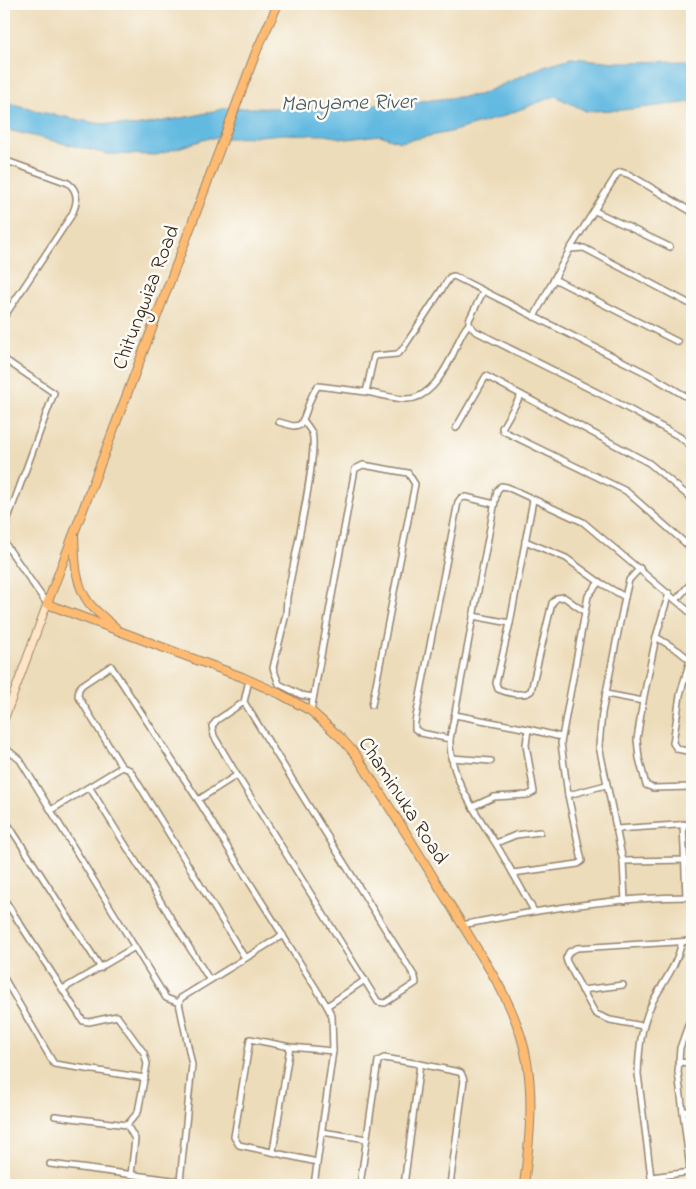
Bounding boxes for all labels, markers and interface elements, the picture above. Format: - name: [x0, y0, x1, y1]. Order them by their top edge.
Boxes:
- water label: Manyame River: [280, 87, 419, 121]
- street label: Chitungwiza Road: [105, 221, 190, 375]
- street label: Chaminuka Road: [350, 731, 455, 871]

